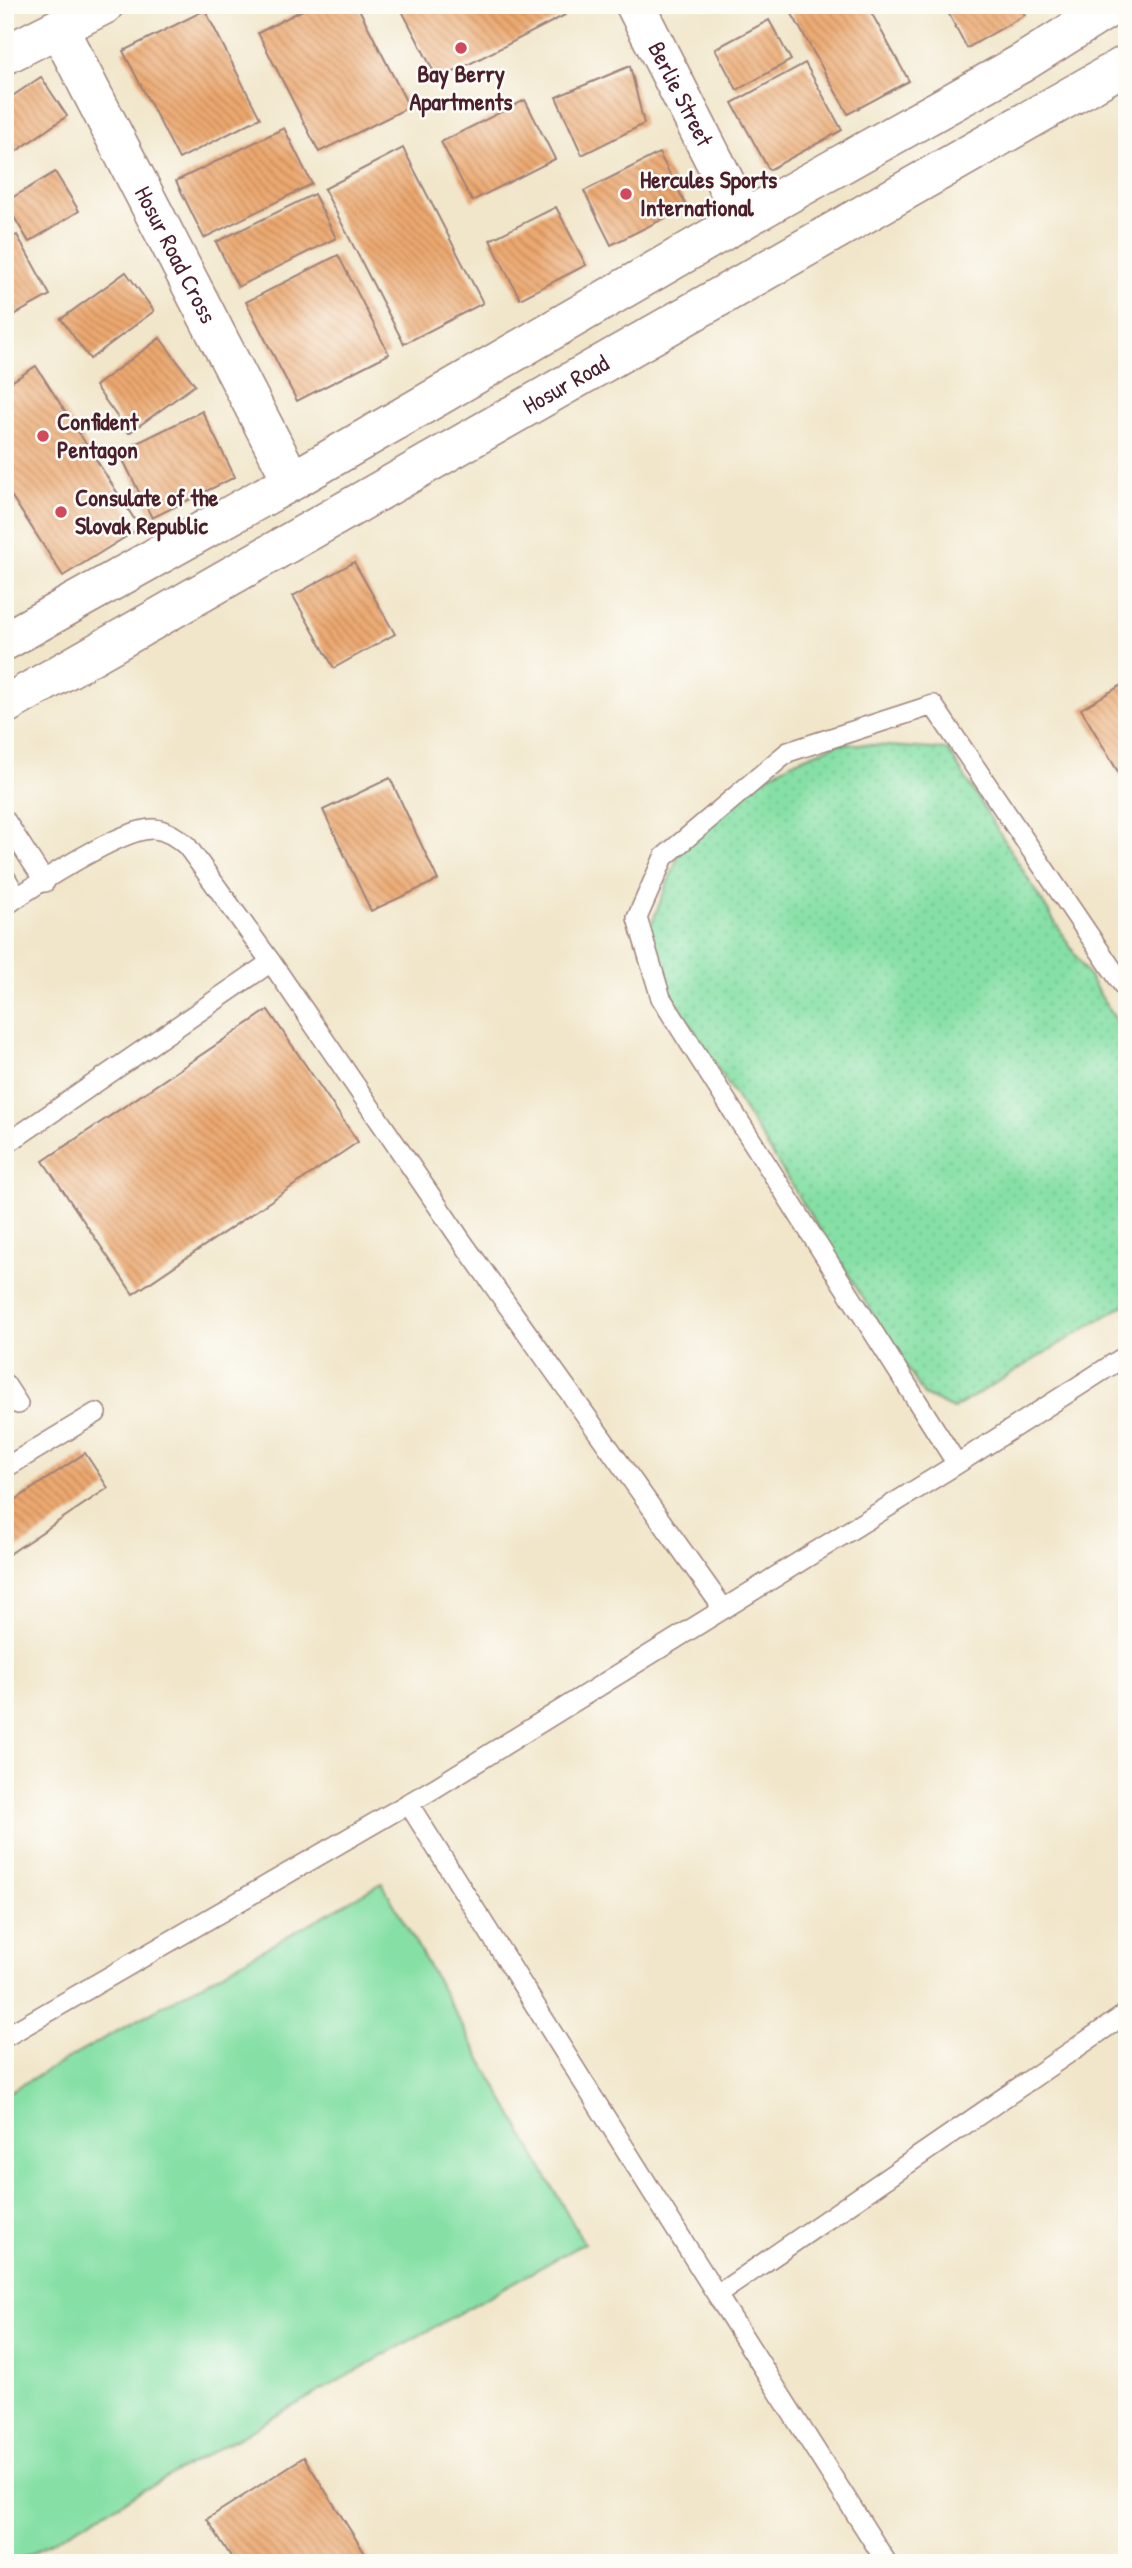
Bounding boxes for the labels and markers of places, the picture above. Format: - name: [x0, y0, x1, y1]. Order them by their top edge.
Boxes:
- marker: Bay Berry Apartments: [453, 40, 469, 56]
- place label: Bay Berry Apartments: [409, 57, 513, 118]
- place label: Hercules Sports International: [640, 163, 777, 223]
- marker: Hercules Sports International: [618, 186, 634, 202]
- place label: Confident Pentagon: [57, 405, 139, 466]
- marker: Confident Pentagon: [35, 428, 51, 444]
- place label: Consulate of the Slovak Republic: [75, 481, 219, 542]
- marker: Consulate of the Slovak Republic: [53, 504, 69, 520]

